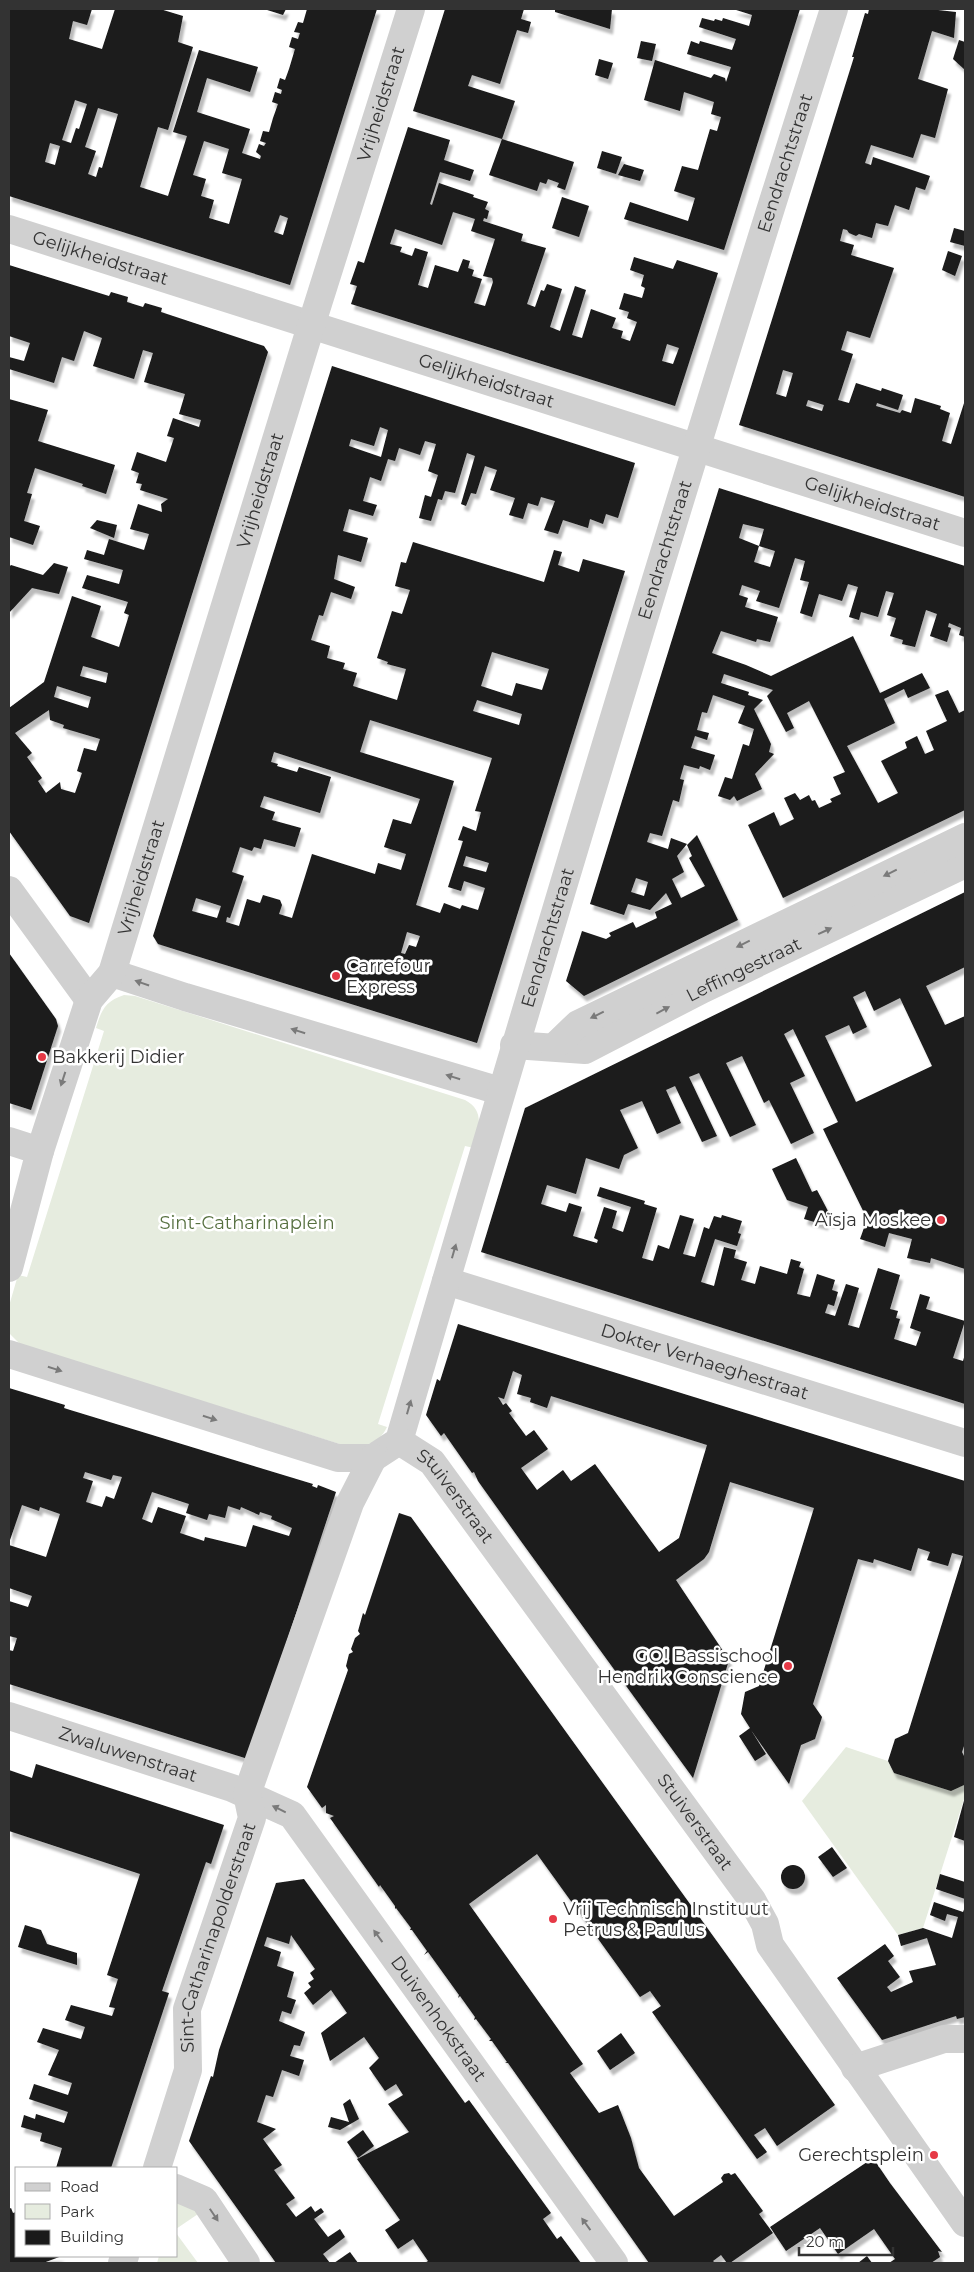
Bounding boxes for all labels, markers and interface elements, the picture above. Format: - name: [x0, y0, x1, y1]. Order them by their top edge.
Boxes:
- street label: Vrijheidstraat: [352, 43, 410, 165]
- street label: Eendrachtstraat: [753, 91, 817, 236]
- street label: Gelijkheidstraat: [30, 226, 171, 290]
- street label: Gelijkheidstraat: [416, 349, 557, 413]
- street label: Vrijheidstraat: [232, 430, 289, 551]
- street label: Gelijkheidstraat: [802, 472, 943, 535]
- street label: Eendrachtstraat: [633, 477, 697, 622]
- street label: Vrijheidstraat: [113, 817, 169, 938]
- street label: Eendrachtstraat: [516, 865, 579, 1010]
- one-way arrow: [883, 870, 897, 878]
- one-way arrow: [818, 927, 832, 935]
- street label: Leffingestraat: [682, 933, 805, 1007]
- one-way arrow: [736, 940, 751, 948]
- place label: Carrefour Express: [346, 955, 431, 998]
- marker: Carrefour Express: [330, 970, 342, 982]
- one-way arrow: [135, 979, 150, 986]
- one-way arrow: [656, 1006, 670, 1014]
- one-way arrow: [590, 1011, 604, 1019]
- one-way arrow: [290, 1026, 305, 1034]
- place label: Bakkerij Didier: [52, 1046, 185, 1068]
- marker: Bakkerij Didier: [36, 1051, 48, 1063]
- one-way arrow: [59, 1072, 66, 1087]
- one-way arrow: [446, 1073, 461, 1081]
- place label: Aïsja Moskee: [815, 1209, 931, 1231]
- park label: Sint-Catharinaplein: [159, 1212, 335, 1234]
- marker: Aïsja Moskee: [935, 1214, 947, 1226]
- one-way arrow: [451, 1243, 459, 1258]
- street label: Dokter Verhaeghestraat: [598, 1319, 811, 1405]
- one-way arrow: [48, 1365, 63, 1373]
- one-way arrow: [405, 1399, 413, 1414]
- one-way arrow: [203, 1414, 218, 1422]
- street label: Stuiverstraat: [412, 1444, 499, 1548]
- place label: GO! Bassischool Hendrik Conscience: [597, 1645, 778, 1688]
- marker: GO! Bassischool Hendrik Conscience: [782, 1660, 794, 1672]
- street label: Zwaluwenstraat: [56, 1722, 200, 1787]
- street label: Stuiverstraat: [653, 1769, 738, 1875]
- one-way arrow: [272, 1805, 286, 1813]
- street label: Sint-Catharinapolderstraat: [176, 1820, 261, 2053]
- place label: Vrij Technisch Instituut Petrus & Paulus: [563, 1898, 769, 1941]
- marker: Vrij Technisch Instituut Petrus & Paulus: [547, 1913, 559, 1925]
- one-way arrow: [374, 1929, 384, 1942]
- street label: Duivenhokstraat: [386, 1952, 491, 2086]
- place label: Gerechtsplein: [798, 2144, 924, 2166]
- marker: Gerechtsplein: [928, 2149, 940, 2161]
- legend: [15, 2167, 178, 2257]
- text: Road: [60, 2177, 99, 2196]
- text: Park: [60, 2202, 94, 2221]
- one-way arrow: [209, 2208, 219, 2222]
- one-way arrow: [581, 2217, 591, 2231]
- scale bar: [799, 2224, 893, 2256]
- text: Building: [60, 2227, 124, 2246]
- text: 20 m: [806, 2232, 844, 2251]

